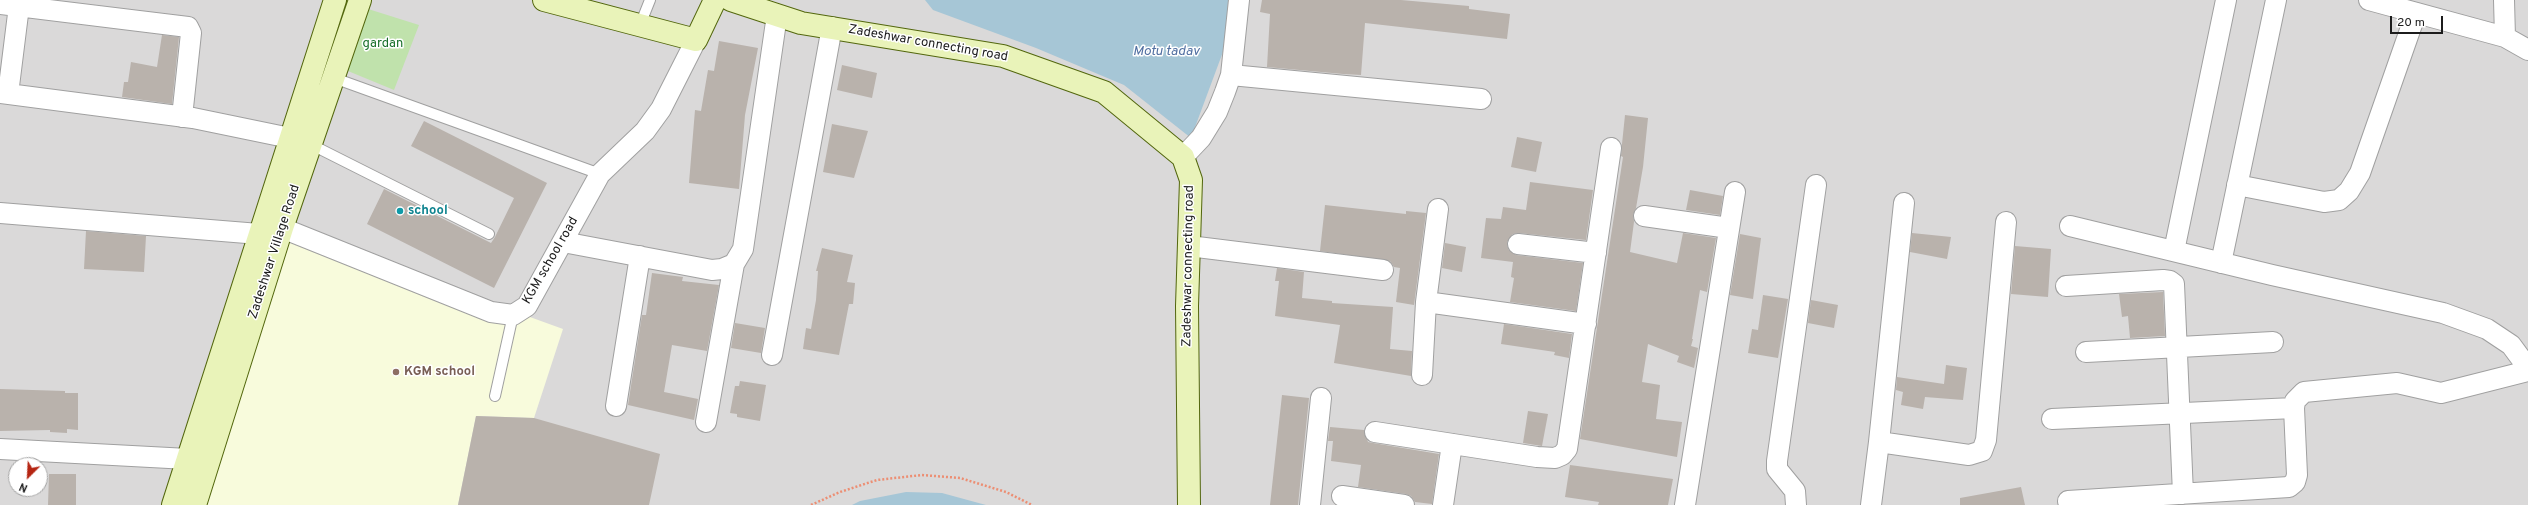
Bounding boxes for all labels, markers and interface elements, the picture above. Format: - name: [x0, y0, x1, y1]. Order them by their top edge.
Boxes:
- scale bar: [2392, 8, 2445, 34]
- text: 20 m: [2397, 15, 2425, 31]
- street label: Zadeshwar connecting road: [847, 22, 1009, 66]
- park label: gardan: [363, 36, 403, 52]
- water label: Motu tadav: [1133, 44, 1199, 60]
- street label: Zadeshwar Village Road: [246, 183, 304, 321]
- street label: Zadeshwar connecting road: [1180, 185, 1198, 347]
- place label: school: [408, 203, 448, 219]
- marker: school: [395, 206, 405, 216]
- street label: KGM school road: [520, 215, 582, 307]
- place label: KGM school: [404, 364, 475, 380]
- marker: KGM school: [391, 367, 401, 377]
- north arrow: [8, 457, 48, 497]
- text: N: [17, 479, 30, 495]

